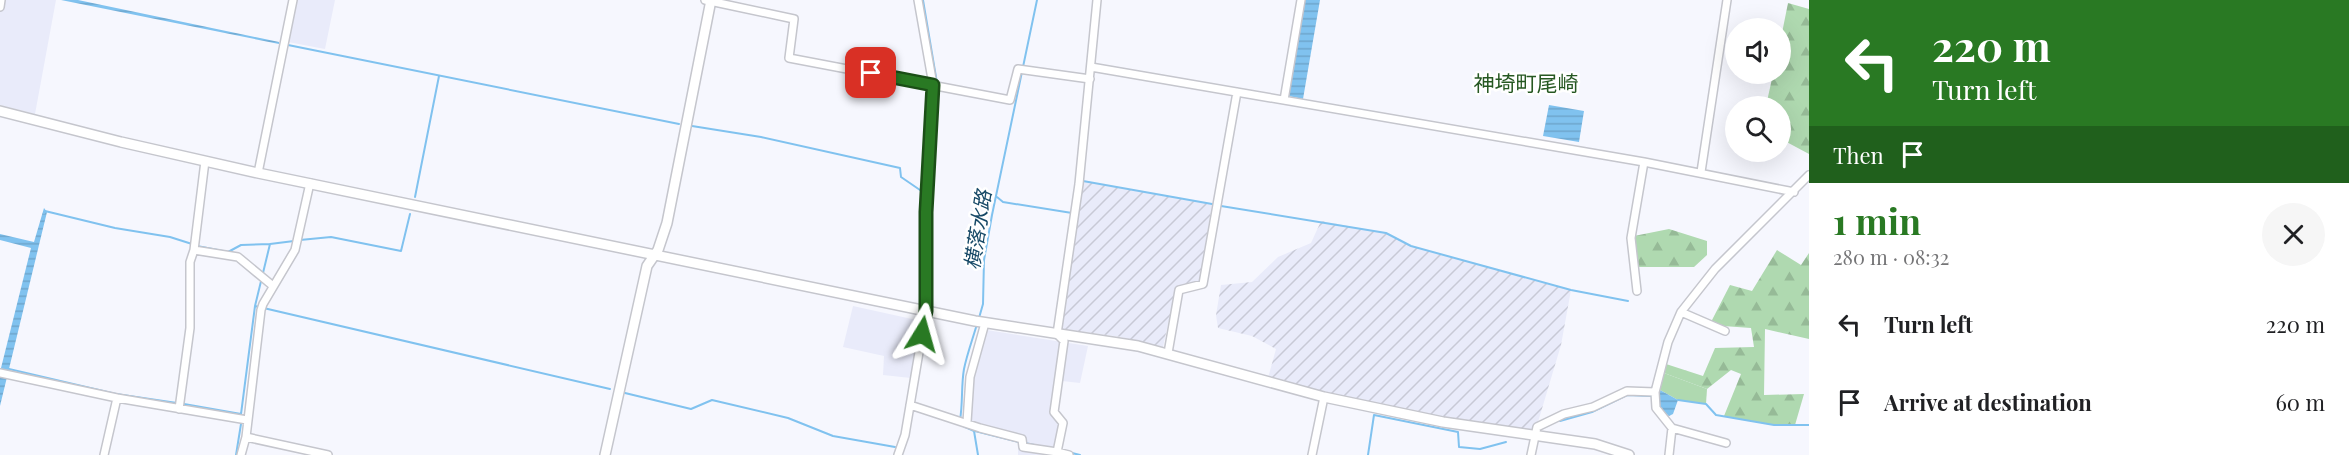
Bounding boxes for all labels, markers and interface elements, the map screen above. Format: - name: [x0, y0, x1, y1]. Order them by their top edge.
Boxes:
- text: 220 m: [1932, 17, 2051, 73]
- map controls: [1725, 18, 1791, 162]
- button: sound: [1725, 18, 1791, 84]
- icon: left: [1833, 24, 1911, 102]
- pin: [845, 47, 896, 98]
- icon: arrive: [854, 56, 887, 89]
- district label: 神埼町尾崎: [1474, 68, 1579, 96]
- text: Turn left: [1932, 71, 2036, 107]
- button: search: [1725, 96, 1791, 162]
- icon: arrive: [1896, 138, 1929, 171]
- text: Then: [1833, 140, 1884, 170]
- water label: 横落水路: [957, 186, 996, 271]
- text: 1 min: [1833, 196, 1921, 244]
- button: close: [2262, 203, 2325, 266]
- text: 280 m · 08:32: [1833, 243, 1949, 270]
- position arrow: [890, 302, 954, 366]
- icon: left: [1833, 308, 1866, 341]
- text: Turn left: [1884, 309, 1973, 339]
- text: 220 m: [2266, 309, 2325, 339]
- icon: arrive: [1833, 386, 1866, 419]
- text: Arrive at destination: [1884, 387, 2092, 417]
- text: 60 m: [2275, 387, 2325, 417]

